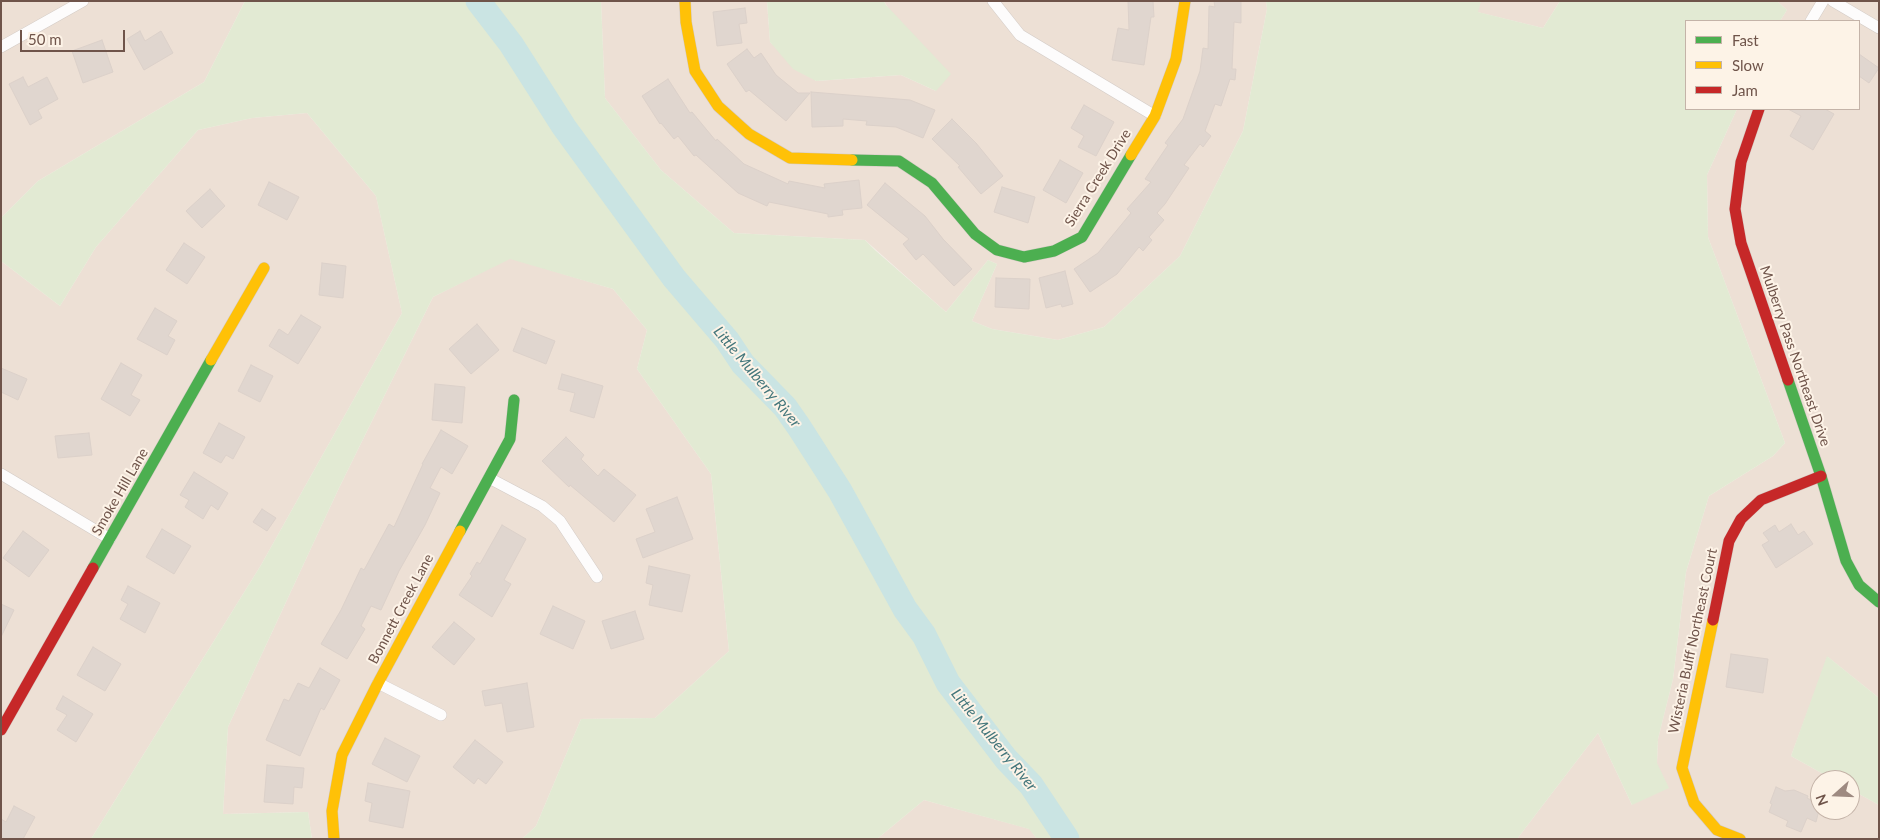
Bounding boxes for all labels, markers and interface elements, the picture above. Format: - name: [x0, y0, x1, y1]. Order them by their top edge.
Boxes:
- scale bar: [22, 20, 128, 52]
- legend: [1685, 20, 1860, 110]
- text: 50 m: [28, 30, 62, 48]
- text: Fast: [1732, 31, 1759, 49]
- text: Slow: [1732, 56, 1764, 74]
- text: Jam: [1732, 81, 1758, 99]
- street label: Sierra Creek Drive: [1061, 126, 1135, 230]
- street label: Mulberry Pass Northeast Drive: [1756, 264, 1834, 448]
- water label: Little Mulberry River: [710, 323, 804, 431]
- street label: Smoke Hill Lane: [88, 445, 152, 539]
- street label: Wisteria Bulff Northeast Court: [1665, 547, 1721, 735]
- street label: Bonnett Creek Lane: [365, 551, 437, 667]
- water label: Little Mulberry River: [947, 685, 1041, 795]
- north arrow: [1810, 770, 1860, 820]
- text: N: [1812, 792, 1831, 808]

